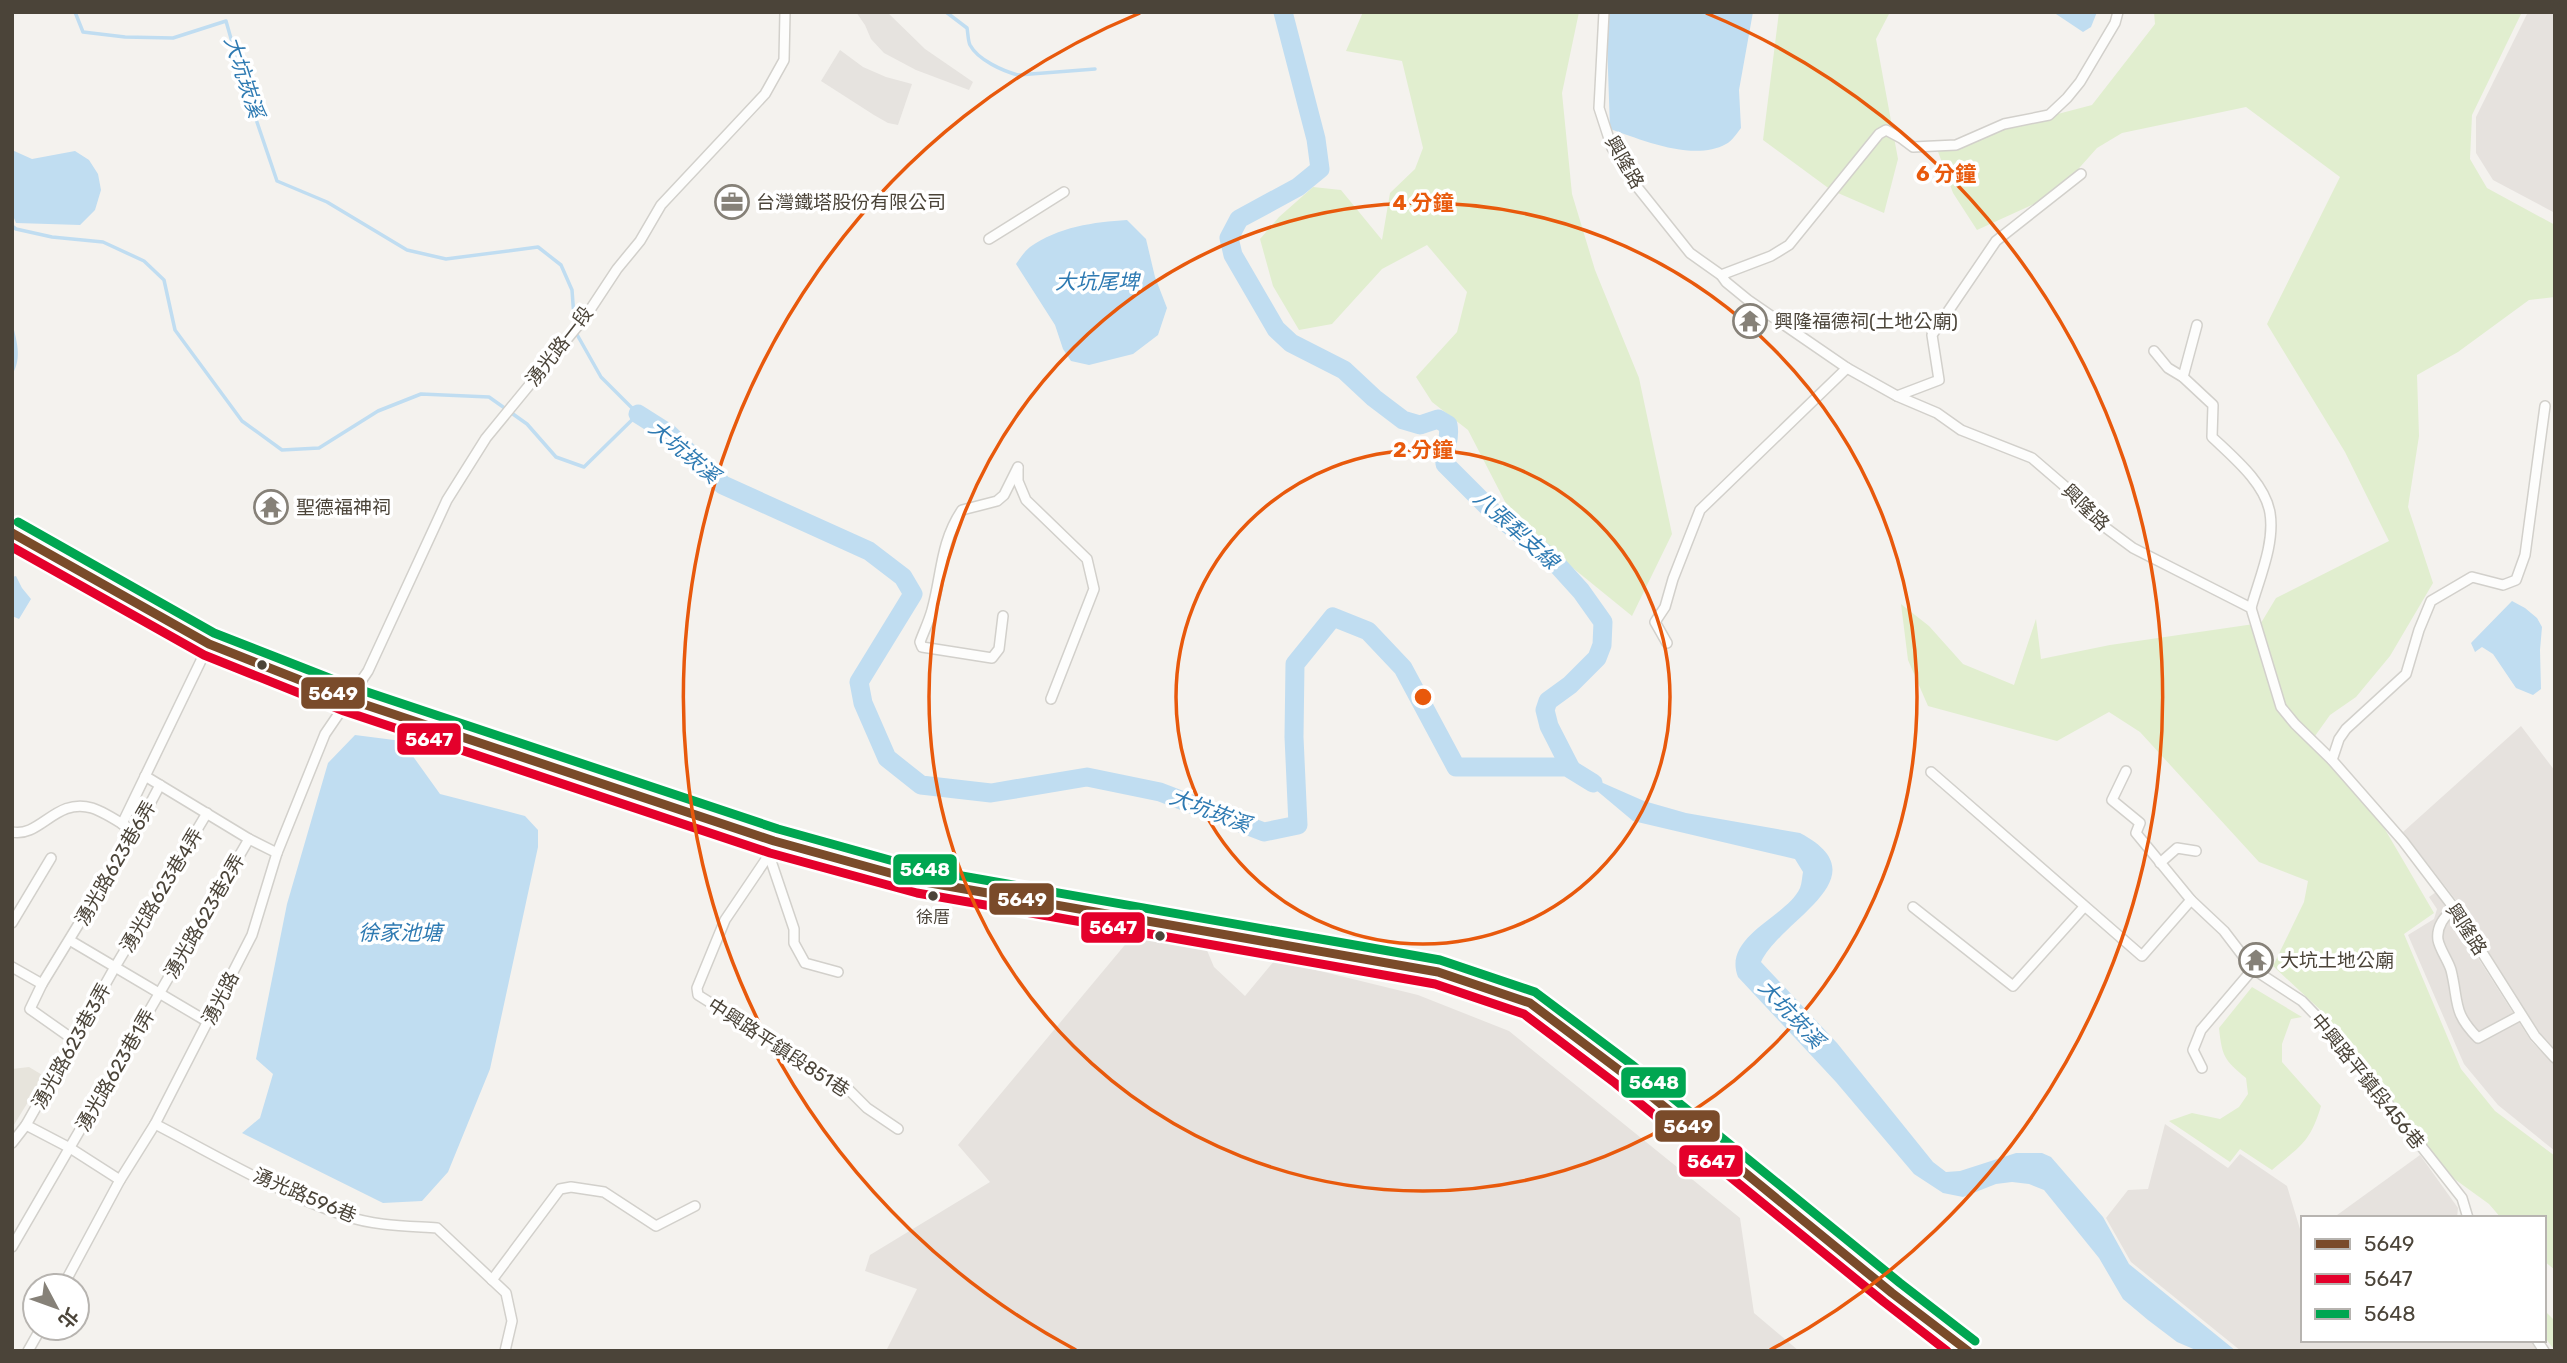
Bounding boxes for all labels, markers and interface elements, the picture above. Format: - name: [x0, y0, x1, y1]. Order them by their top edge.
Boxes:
- water label: 大坑崁溪: [220, 33, 270, 124]
- street label: 興隆路: [1600, 132, 1649, 193]
- text: 6 分鐘: [1916, 161, 1976, 186]
- office icon: 台灣鐵塔股份有限公司: [713, 183, 751, 221]
- text: 4 分鐘: [1393, 190, 1453, 215]
- place label: 台灣鐵塔股份有限公司: [756, 191, 946, 214]
- water label: 大坑尾埤: [1055, 269, 1142, 294]
- street label: 湧光路一段: [521, 302, 598, 391]
- temple icon: 興隆福德祠(土地公廟): [1731, 302, 1769, 340]
- place label: 興隆福德祠(土地公廟): [1774, 310, 1958, 333]
- water label: 大坑崁溪: [644, 415, 727, 490]
- text: 2 分鐘: [1393, 437, 1453, 462]
- street label: 興隆路: [2057, 479, 2114, 535]
- water label: 八張犁支線: [1469, 485, 1565, 575]
- temple icon: 聖德福神祠: [252, 488, 290, 526]
- place label: 聖德福神祠: [296, 496, 391, 519]
- unlabelled marker: [255, 658, 269, 672]
- line badge: 5649: [300, 676, 366, 710]
- text: 5649: [308, 682, 358, 705]
- centre of rings: [1411, 685, 1435, 709]
- line badge: 5647: [396, 722, 462, 756]
- text: 5647: [405, 728, 453, 751]
- water label: 大坑崁溪: [1166, 784, 1257, 838]
- street label: 湧光路623巷6弄: [70, 797, 161, 930]
- street label: 湧光路623巷4弄: [115, 824, 208, 957]
- street label: 湧光路623巷2弄: [159, 850, 249, 983]
- line badge: 5648: [892, 853, 958, 886]
- text: 5648: [900, 858, 950, 881]
- line badge: 5649: [988, 882, 1055, 916]
- text: 5649: [997, 888, 1047, 911]
- marker: 徐厝: [926, 889, 940, 903]
- street label: 興隆路: [2441, 899, 2492, 959]
- place label: 徐厝: [916, 907, 950, 927]
- line badge: 5647: [1080, 911, 1146, 944]
- text: 5647: [1089, 916, 1137, 939]
- water label: 徐家池塘: [358, 920, 445, 945]
- unlabelled marker: [1153, 929, 1167, 943]
- temple icon: 大坑土地公廟: [2237, 941, 2275, 979]
- place label: 大坑土地公廟: [2280, 949, 2394, 972]
- street label: 湧光路: [197, 968, 244, 1029]
- water label: 大坑崁溪: [1754, 974, 1831, 1055]
- street label: 湧光路623巷3弄: [27, 979, 116, 1113]
- street label: 中興路平鎮段851巷: [704, 993, 854, 1102]
- street label: 湧光路623巷1弄: [71, 1005, 160, 1135]
- street label: 中興路平鎮段456巷: [2306, 1009, 2429, 1154]
- line badge: 5648: [1620, 1066, 1687, 1099]
- text: 5648: [1629, 1071, 1679, 1094]
- line badge: 5649: [1654, 1109, 1721, 1143]
- text: 5649: [1663, 1115, 1713, 1138]
- line badge: 5647: [1678, 1144, 1744, 1178]
- text: 5647: [1687, 1150, 1735, 1173]
- street label: 湧光路596巷: [250, 1163, 360, 1228]
- legend: [2301, 1216, 2546, 1342]
- text: 5649: [2364, 1231, 2414, 1256]
- text: 5647: [2364, 1266, 2413, 1291]
- north arrow: [21, 1272, 91, 1342]
- text: 5648: [2364, 1301, 2416, 1326]
- text: 北: [54, 1303, 83, 1333]

